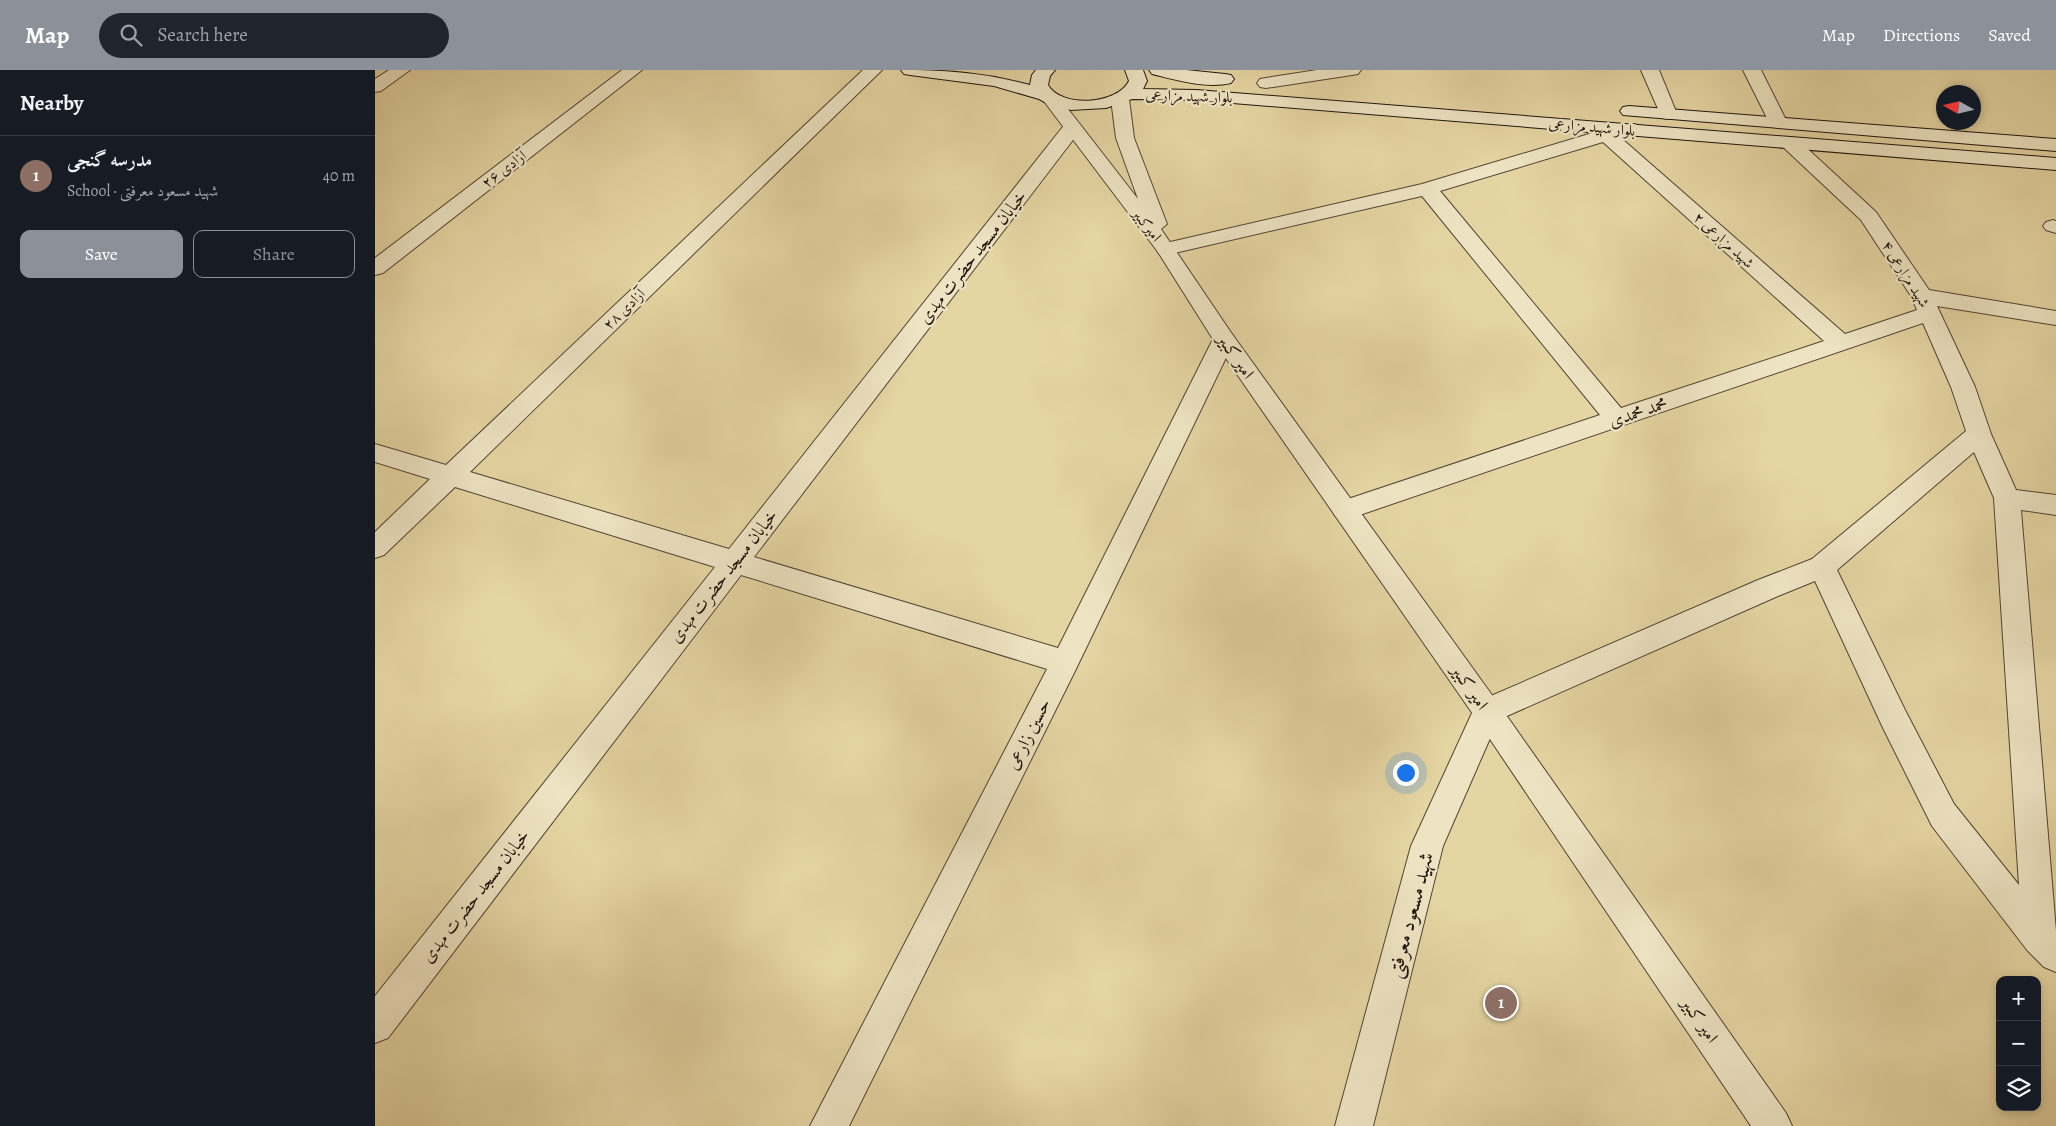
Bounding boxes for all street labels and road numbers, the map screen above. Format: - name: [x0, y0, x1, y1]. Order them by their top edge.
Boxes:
- street label: بلوار شهید مزارعی: [1145, 84, 1233, 109]
- street label: بلوار شهید مزارعی: [1548, 113, 1636, 142]
- street label: آزادی ۲۶: [478, 145, 532, 192]
- street label: خیابان مسجد حضرت مهدی: [912, 185, 1032, 329]
- street label: امیرکبیر: [1127, 203, 1166, 246]
- street label: شهید مزارعی ۲: [1689, 207, 1759, 273]
- street label: شهید مزارعی ۴: [1877, 237, 1934, 312]
- street label: آزادی ۲۸: [599, 283, 651, 334]
- street label: امیر کبیر: [1211, 327, 1260, 384]
- street label: محمد محمدی: [1605, 391, 1671, 433]
- street label: خیابان مسجد حضرت مهدی: [663, 504, 783, 648]
- street label: امیر کبیر: [1445, 658, 1494, 715]
- street label: حسین زارعی: [1000, 694, 1056, 774]
- street label: خیابان مسجد حضرت مهدی: [415, 824, 535, 968]
- street label: شهید مسعود معرفتی: [1380, 849, 1441, 981]
- street label: امیر کبیر: [1675, 991, 1724, 1048]

